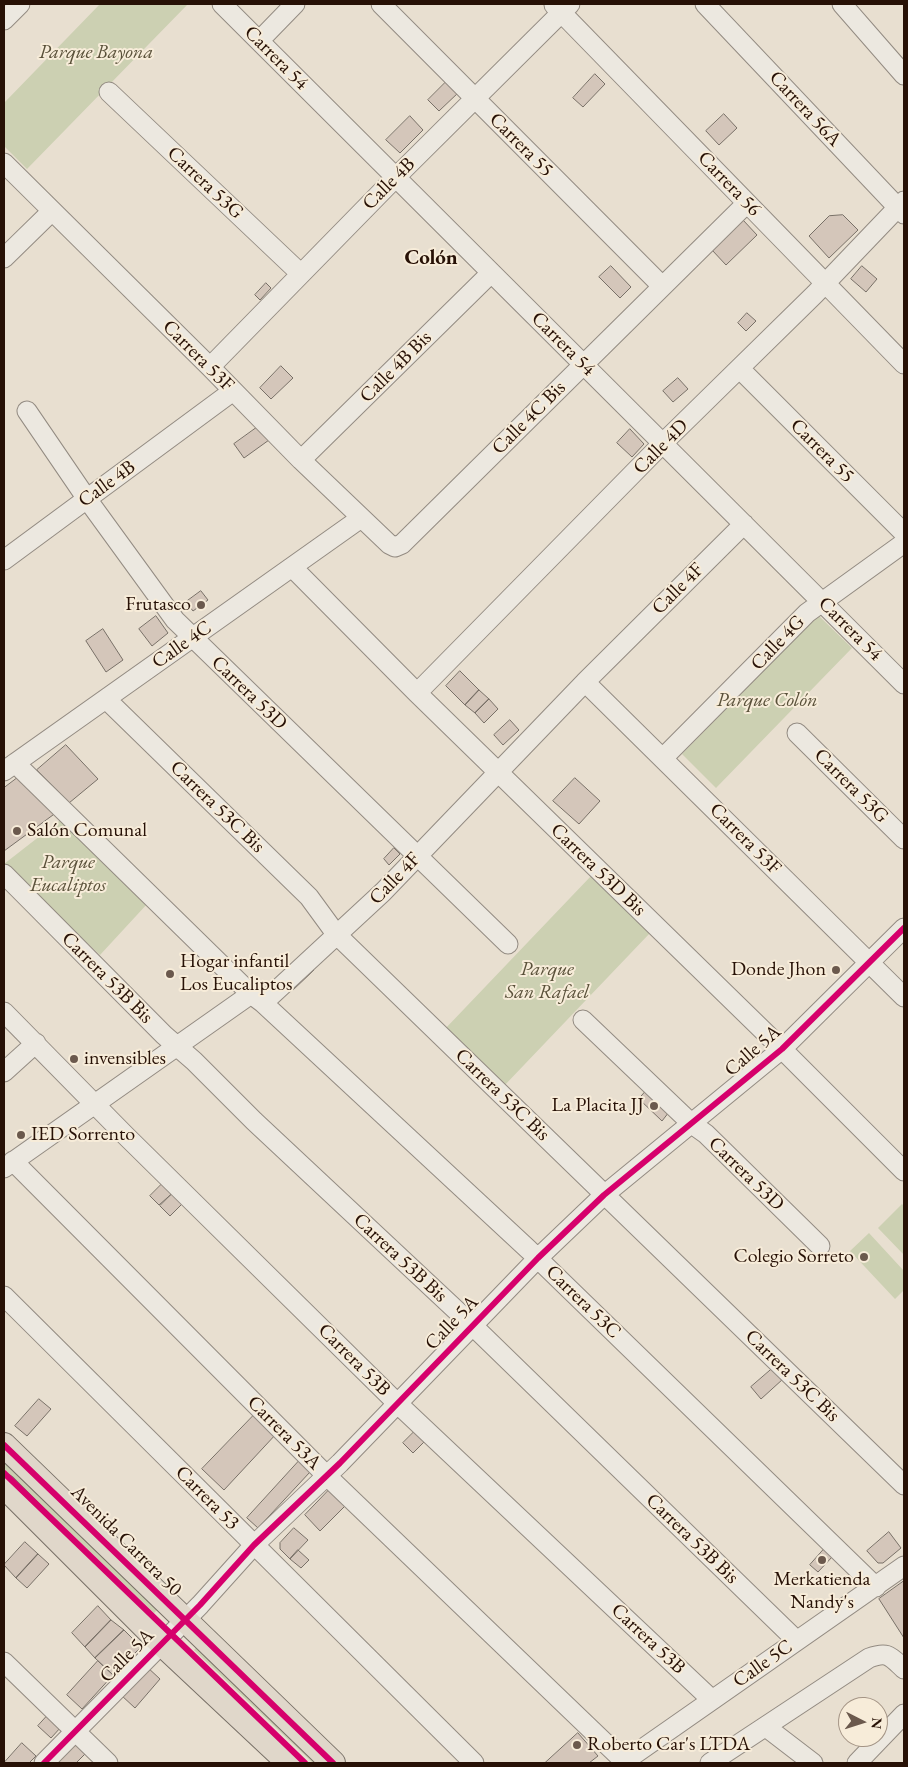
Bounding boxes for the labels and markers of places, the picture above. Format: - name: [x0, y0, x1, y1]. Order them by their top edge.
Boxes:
- place label: Frutasco: [125, 593, 191, 617]
- marker: Frutasco: [195, 599, 207, 611]
- place label: Salón Comunal: [27, 819, 147, 843]
- marker: Salón Comunal: [11, 825, 23, 837]
- place label: Hogar infantil Los Eucaliptos: [180, 950, 292, 997]
- place label: Donde Jhon: [731, 958, 826, 982]
- marker: Donde Jhon: [830, 964, 842, 976]
- marker: Hogar infantil Los Eucaliptos: [164, 968, 176, 980]
- place label: invensibles: [84, 1047, 166, 1071]
- marker: invensibles: [68, 1053, 80, 1065]
- place label: La Placita JJ: [552, 1094, 644, 1118]
- marker: La Placita JJ: [648, 1100, 660, 1112]
- place label: IED Sorrento: [31, 1123, 135, 1147]
- marker: IED Sorrento: [15, 1129, 27, 1141]
- place label: Colegio Sorreto: [734, 1245, 854, 1269]
- marker: Colegio Sorreto: [858, 1251, 870, 1263]
- marker: Merkatienda Nandy's: [816, 1554, 828, 1566]
- place label: Merkatienda Nandy's: [773, 1568, 871, 1615]
- place label: Roberto Car's LTDA: [587, 1733, 750, 1757]
- marker: Roberto Car's LTDA: [571, 1739, 583, 1751]

